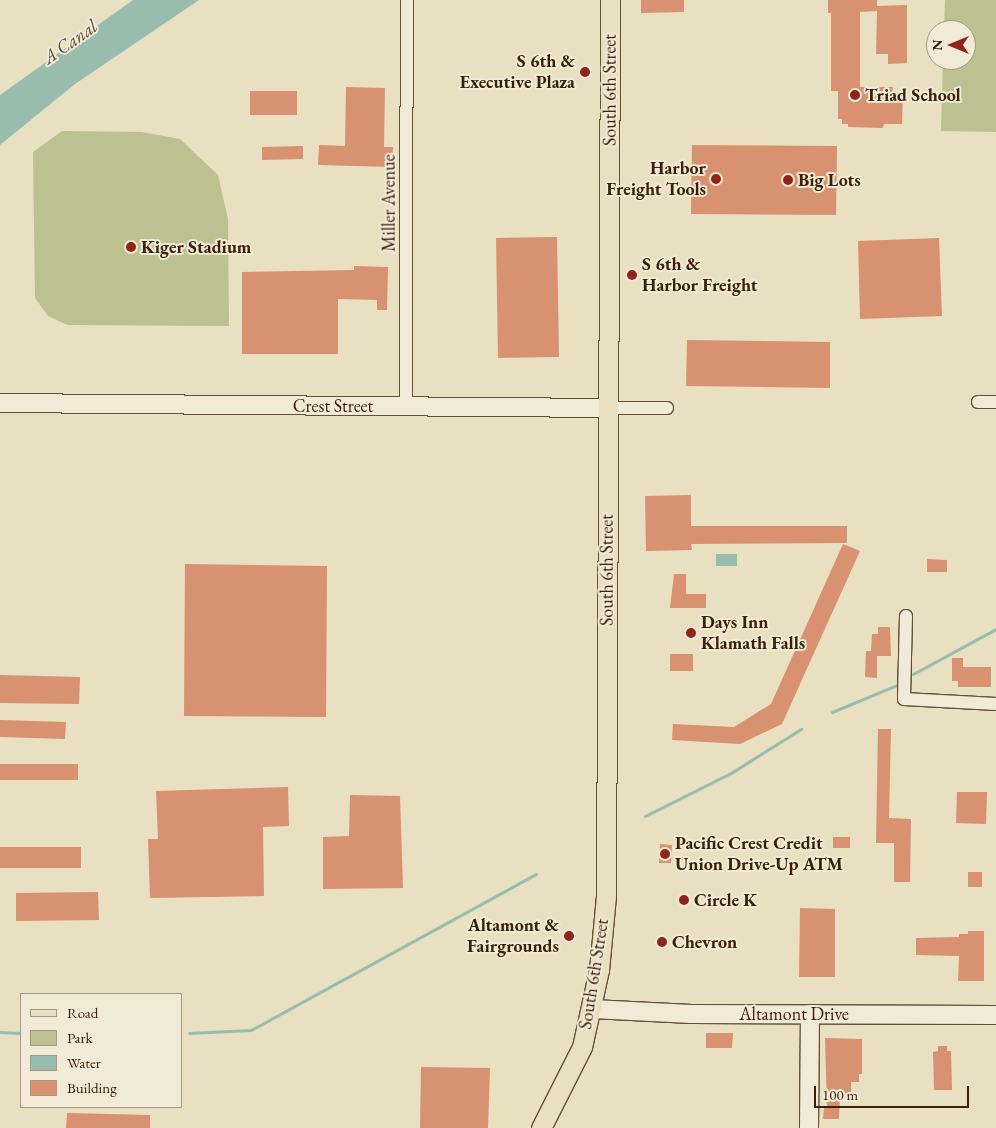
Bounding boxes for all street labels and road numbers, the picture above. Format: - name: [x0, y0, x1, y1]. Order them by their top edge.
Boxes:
- street label: South 6th Street: [599, 34, 621, 146]
- street label: Miller Avenue: [378, 154, 400, 252]
- street label: Crest Street: [293, 395, 373, 417]
- street label: South 6th Street: [596, 514, 618, 626]
- street label: South 6th Street: [575, 917, 613, 1031]
- street label: Altamont Drive: [739, 1003, 849, 1025]

